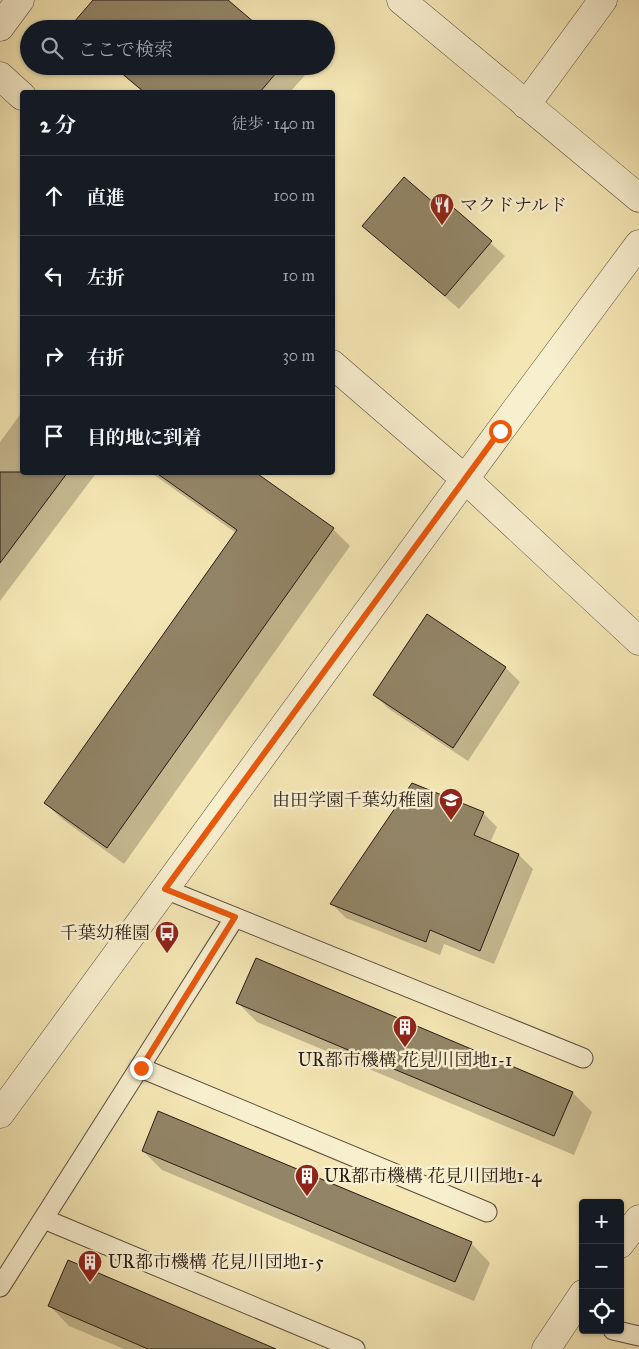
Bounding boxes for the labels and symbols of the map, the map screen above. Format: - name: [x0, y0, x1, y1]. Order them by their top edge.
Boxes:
- restaurant icon: マクドナルド: [429, 192, 455, 226]
- place label: マクドナルド: [460, 194, 567, 216]
- route start: [489, 420, 512, 443]
- school or university icon: 由田学園千葉幼稚園: [438, 787, 464, 821]
- place label: 由田学園千葉幼稚園: [272, 789, 434, 811]
- bus stop icon: 千葉幼稚園: [154, 920, 180, 954]
- place label: 千葉幼稚園: [60, 922, 150, 944]
- building icon: UR都市機構 花見川団地1-1: [392, 1014, 418, 1048]
- place label: UR都市機構 花見川団地1-1: [298, 1049, 512, 1071]
- route end: [130, 1057, 153, 1080]
- building icon: UR都市機構 花見川団地1-4: [294, 1163, 320, 1197]
- place label: UR都市機構 花見川団地1-4: [324, 1165, 542, 1187]
- building icon: UR都市機構 花見川団地1-5: [77, 1249, 103, 1283]
- place label: UR都市機構 花見川団地1-5: [108, 1251, 324, 1273]

